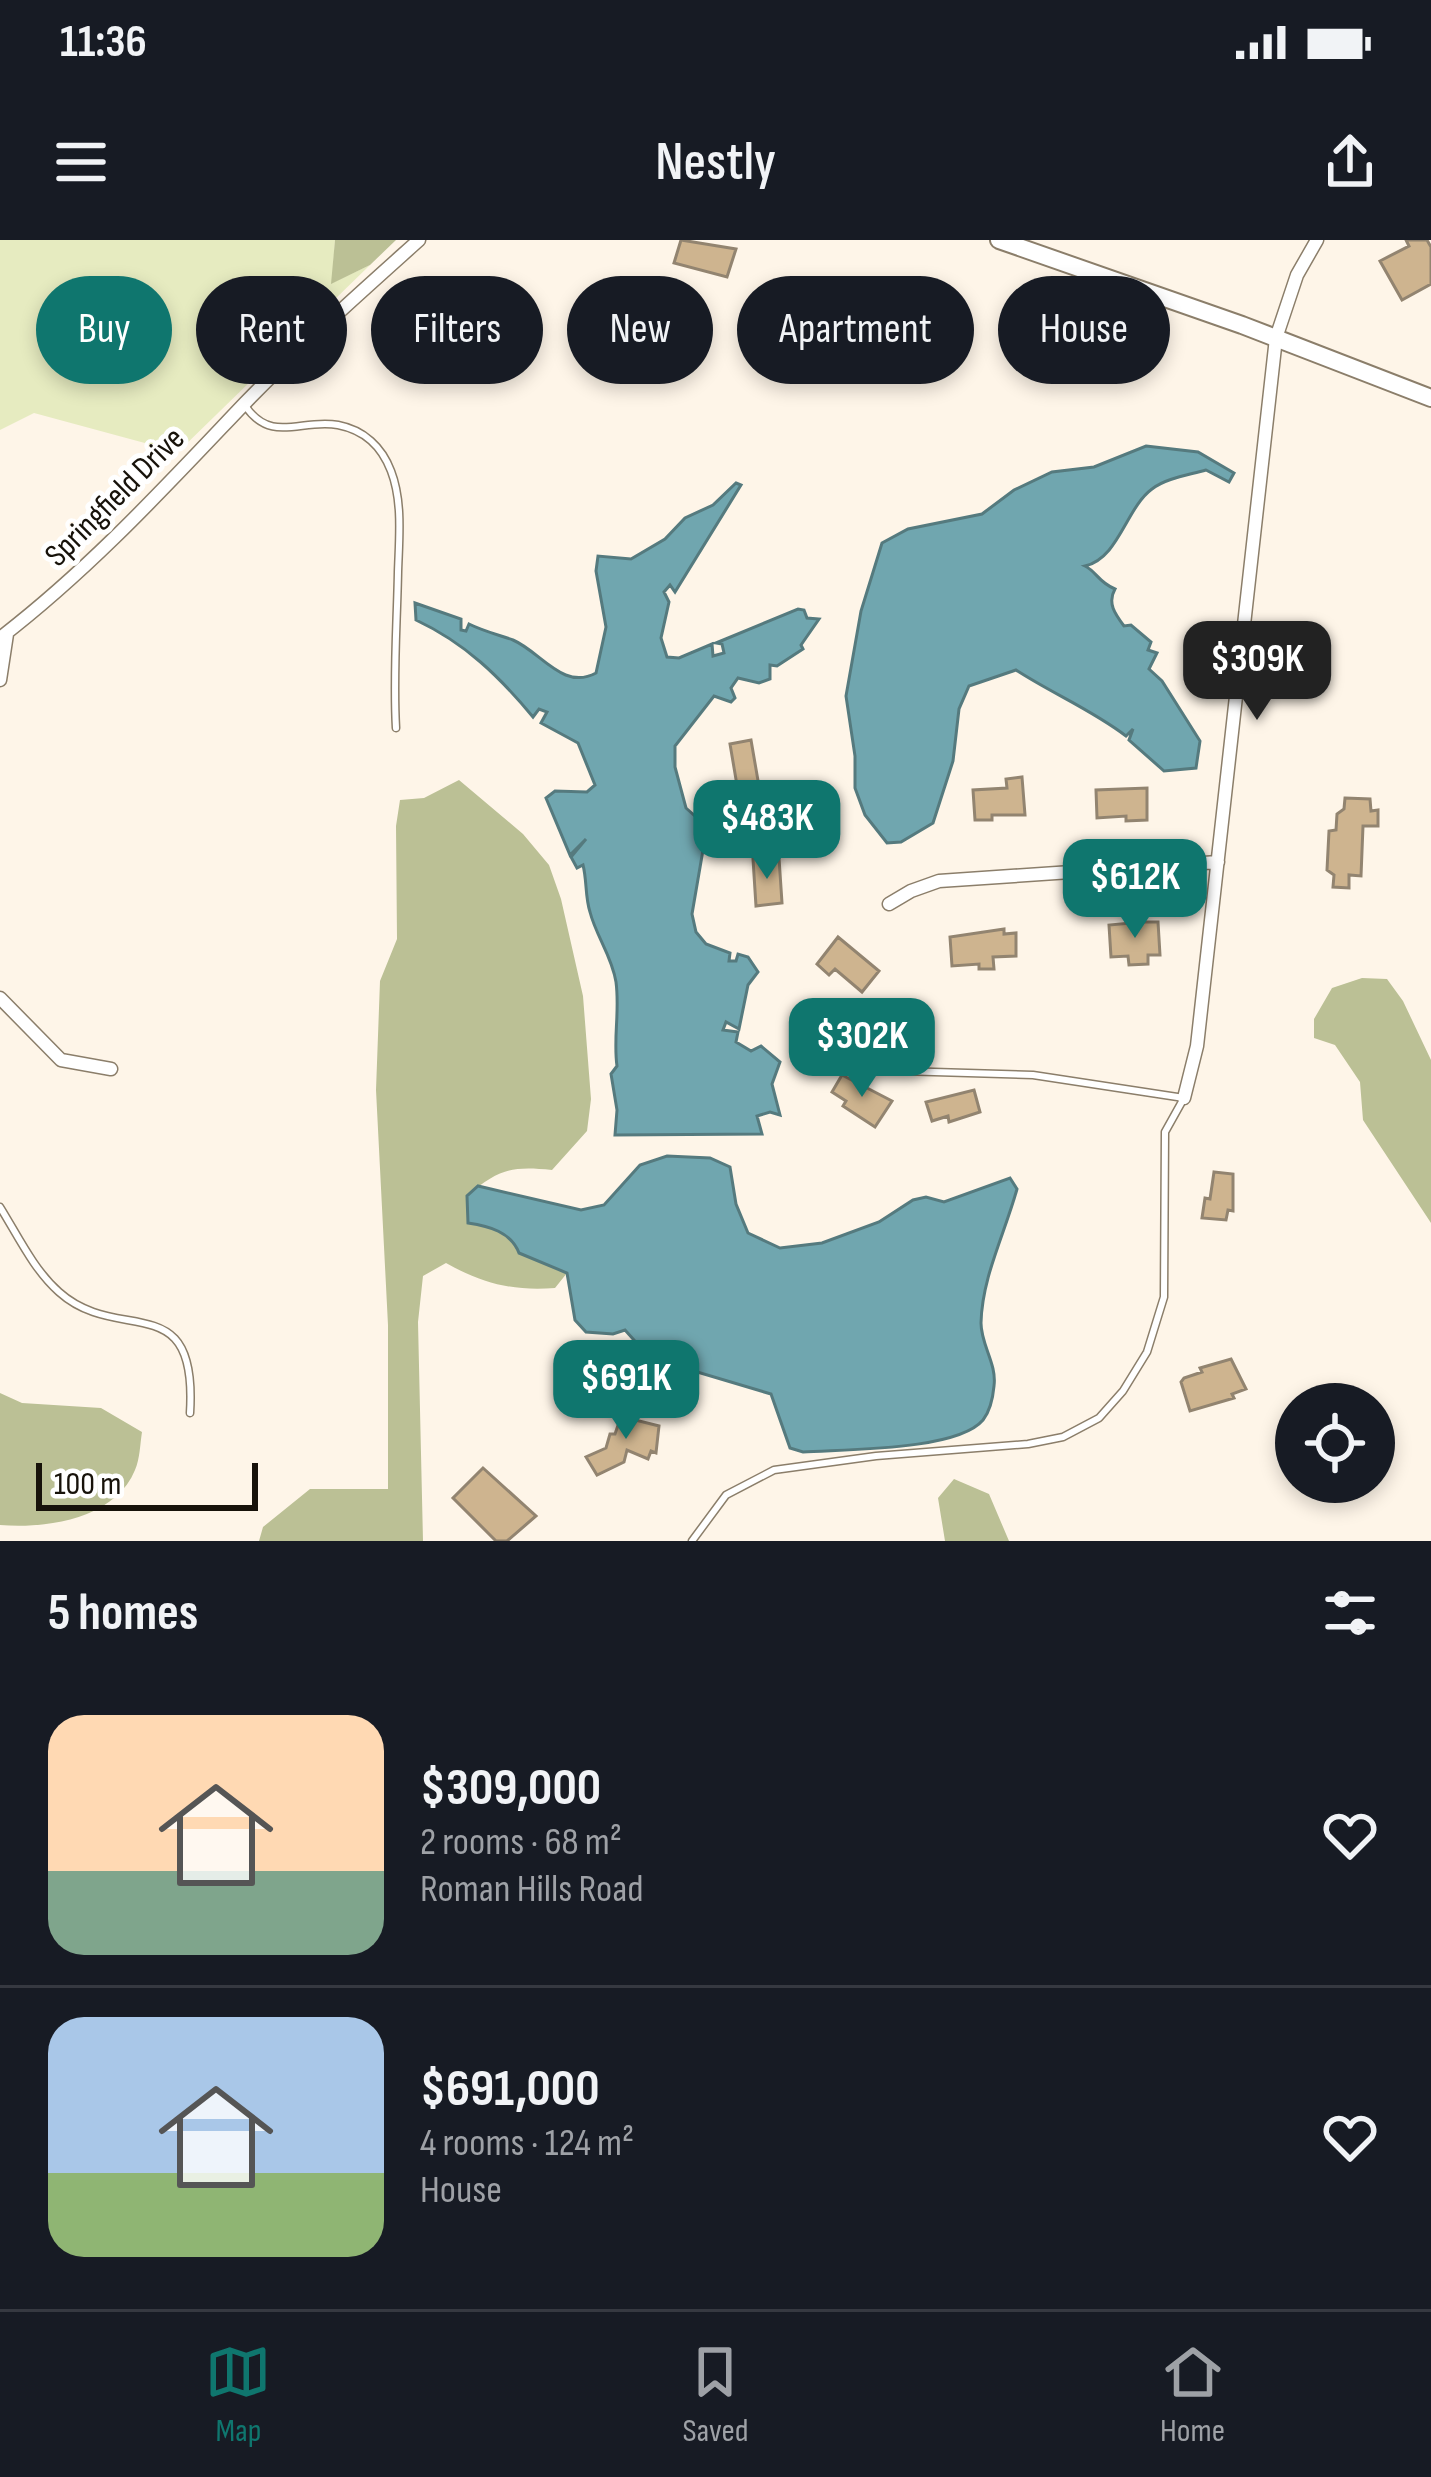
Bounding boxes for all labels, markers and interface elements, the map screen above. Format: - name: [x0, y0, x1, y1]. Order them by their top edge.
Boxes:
- text: 11:36: [60, 15, 147, 70]
- icon: menu: [48, 129, 114, 195]
- icon: share: [1317, 129, 1383, 195]
- text: Nestly: [655, 130, 776, 195]
- chip: Buy: [36, 276, 172, 384]
- chip: Rent: [196, 276, 347, 384]
- chip: Filters: [371, 276, 543, 384]
- chip: New: [567, 276, 713, 384]
- chip: Apartment: [737, 276, 974, 384]
- chip: House: [998, 276, 1170, 384]
- street label: Springfield Drive: [37, 419, 193, 575]
- pin: $309K: [1173, 621, 1341, 723]
- text: $309K: [1210, 636, 1304, 683]
- pin: $483K: [683, 780, 851, 882]
- text: $483K: [720, 795, 814, 842]
- pin: $612K: [1051, 839, 1219, 941]
- text: $612K: [1090, 854, 1180, 901]
- pin: $302K: [778, 998, 946, 1100]
- text: $302K: [816, 1013, 908, 1060]
- pin: $691K: [542, 1340, 710, 1442]
- text: $691K: [580, 1355, 672, 1402]
- map controls: [1275, 1383, 1395, 1503]
- button: locate: [1275, 1383, 1395, 1503]
- scale bar: [36, 1457, 258, 1510]
- text: 100 m: [54, 1464, 121, 1504]
- icon: filters: [1317, 1580, 1383, 1646]
- text: 5 homes: [48, 1583, 198, 1644]
- text: $309,000: [420, 1758, 601, 1819]
- icon: home: [144, 1763, 288, 1907]
- icon: heart: [1317, 1802, 1383, 1868]
- text: 2 rooms · 68 m²: [420, 1819, 622, 1866]
- text: Roman Hills Road: [420, 1866, 643, 1913]
- text: $691,000: [420, 2059, 599, 2120]
- icon: home: [144, 2065, 288, 2209]
- icon: heart: [1317, 2104, 1383, 2170]
- text: 4 rooms · 124 m²: [420, 2120, 634, 2167]
- text: House: [420, 2167, 502, 2214]
- tab: Map: [205, 2339, 271, 2451]
- tab: Saved: [682, 2339, 749, 2451]
- tab: Home: [1160, 2339, 1226, 2451]

